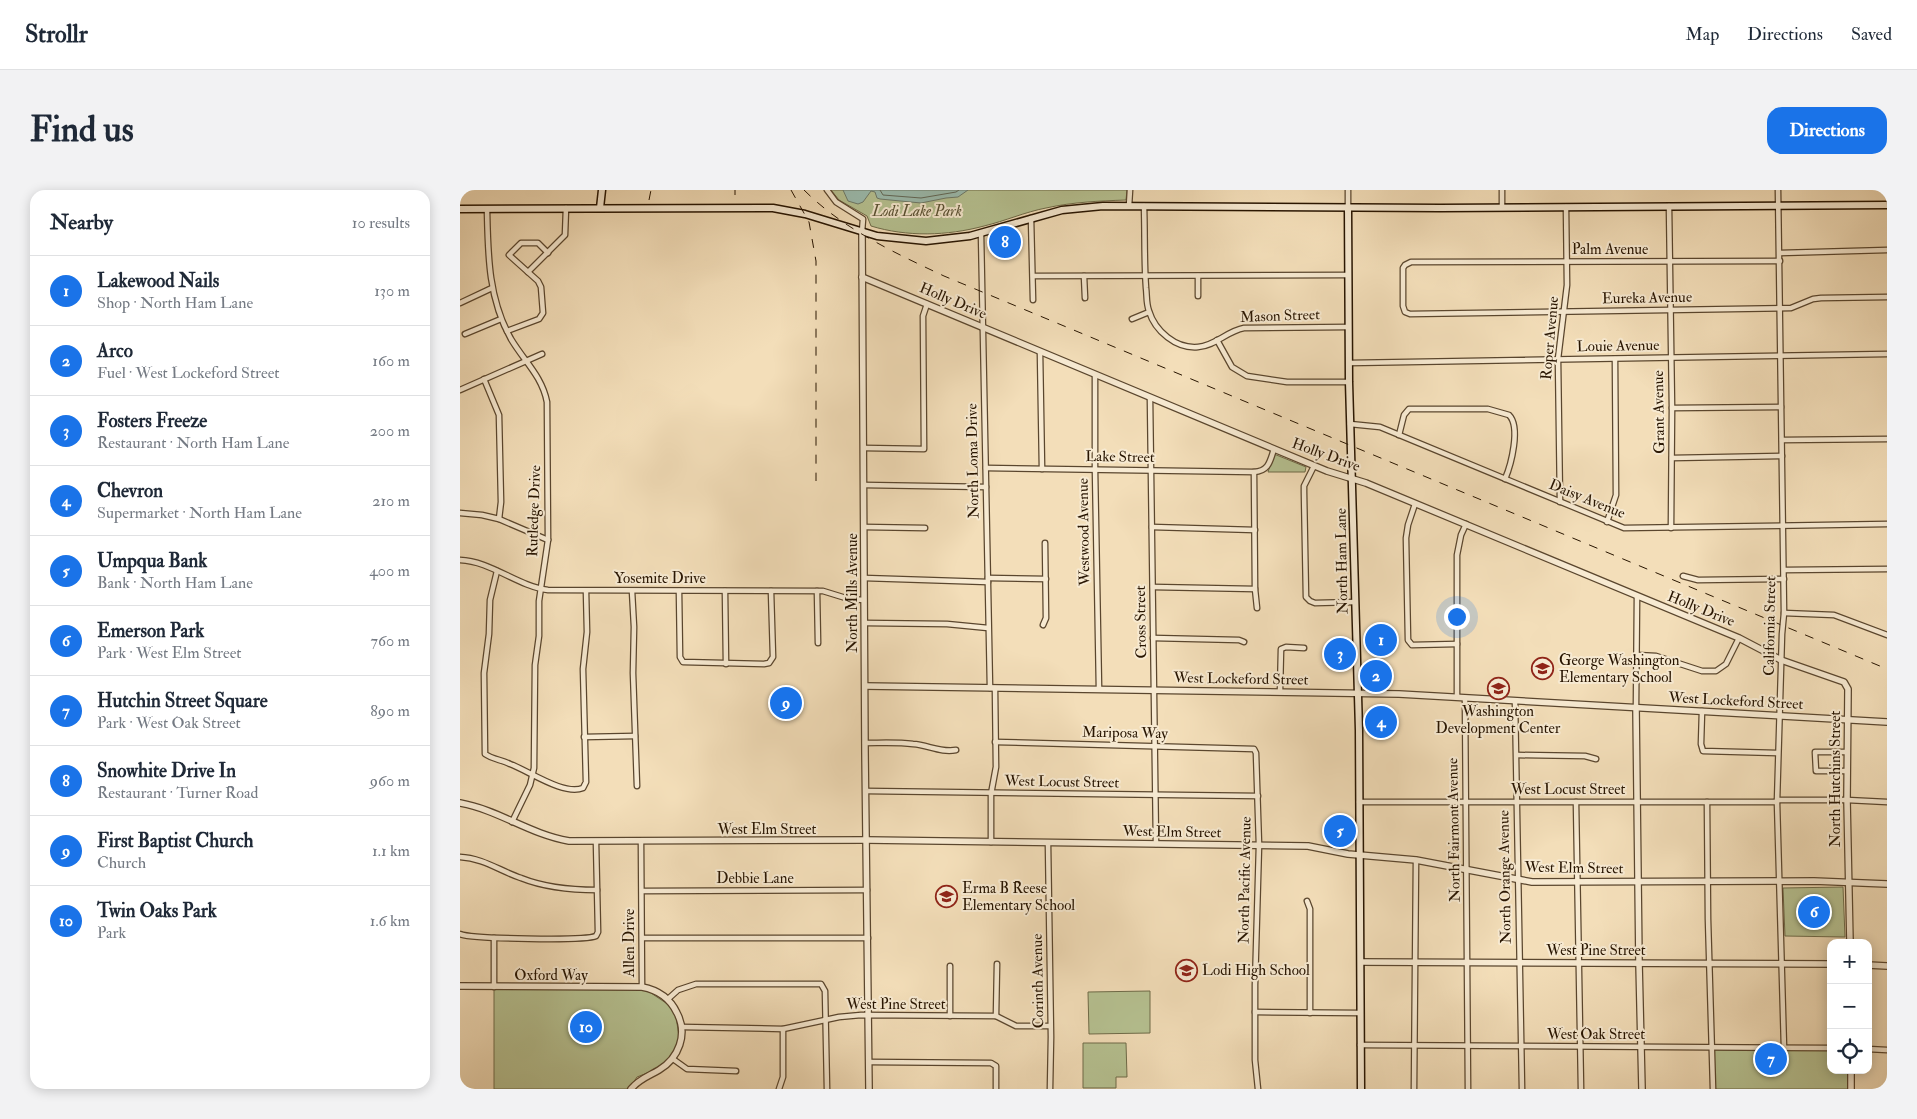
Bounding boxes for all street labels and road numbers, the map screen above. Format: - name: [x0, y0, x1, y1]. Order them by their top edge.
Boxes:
- street label: Palm Avenue: [1572, 240, 1648, 259]
- street label: Holly Drive: [917, 278, 989, 324]
- street label: Eureka Avenue: [1602, 288, 1692, 308]
- street label: Roper Avenue: [1537, 295, 1564, 381]
- street label: Mason Street: [1240, 305, 1320, 327]
- street label: Louie Avenue: [1576, 336, 1660, 356]
- street label: Grant Avenue: [1649, 370, 1669, 454]
- street label: North Loma Drive: [962, 403, 984, 519]
- street label: Holly Drive: [1289, 434, 1363, 476]
- street label: Lake Street: [1085, 447, 1155, 467]
- street label: Rutledge Drive: [523, 465, 545, 557]
- street label: Daisy Avenue: [1546, 475, 1628, 523]
- street label: Westwood Avenue: [1074, 478, 1094, 587]
- street label: North Ham Lane: [1332, 508, 1352, 614]
- street label: North Mills Avenue: [843, 533, 862, 653]
- street label: Yosemite Drive: [614, 569, 706, 588]
- street label: California Street: [1760, 576, 1780, 676]
- street label: Cross Street: [1131, 585, 1151, 659]
- street label: Holly Drive: [1665, 587, 1737, 631]
- street label: West Lockeford Street: [1172, 668, 1309, 690]
- street label: West Lockeford Street: [1667, 688, 1804, 714]
- street label: North Hutchins Street: [1826, 711, 1845, 847]
- street label: Mariposa Way: [1082, 723, 1169, 744]
- street label: North Fairmont Avenue: [1443, 758, 1465, 902]
- street label: West Locust Street: [1004, 771, 1120, 793]
- street label: West Locust Street: [1510, 780, 1625, 799]
- street label: North Orange Avenue: [1494, 810, 1516, 944]
- street label: North Pacific Avenue: [1234, 816, 1256, 944]
- street label: West Elm Street: [717, 820, 817, 839]
- street label: West Elm Street: [1121, 822, 1222, 842]
- street label: West Elm Street: [1523, 858, 1624, 878]
- street label: Debbie Lane: [716, 869, 794, 888]
- street label: Allen Drive: [620, 909, 639, 978]
- street label: Corinth Avenue: [1028, 933, 1048, 1029]
- street label: West Pine Street: [1545, 941, 1646, 960]
- street label: Oxford Way: [514, 966, 588, 985]
- street label: West Pine Street: [845, 995, 946, 1014]
- street label: West Oak Street: [1546, 1025, 1645, 1044]

